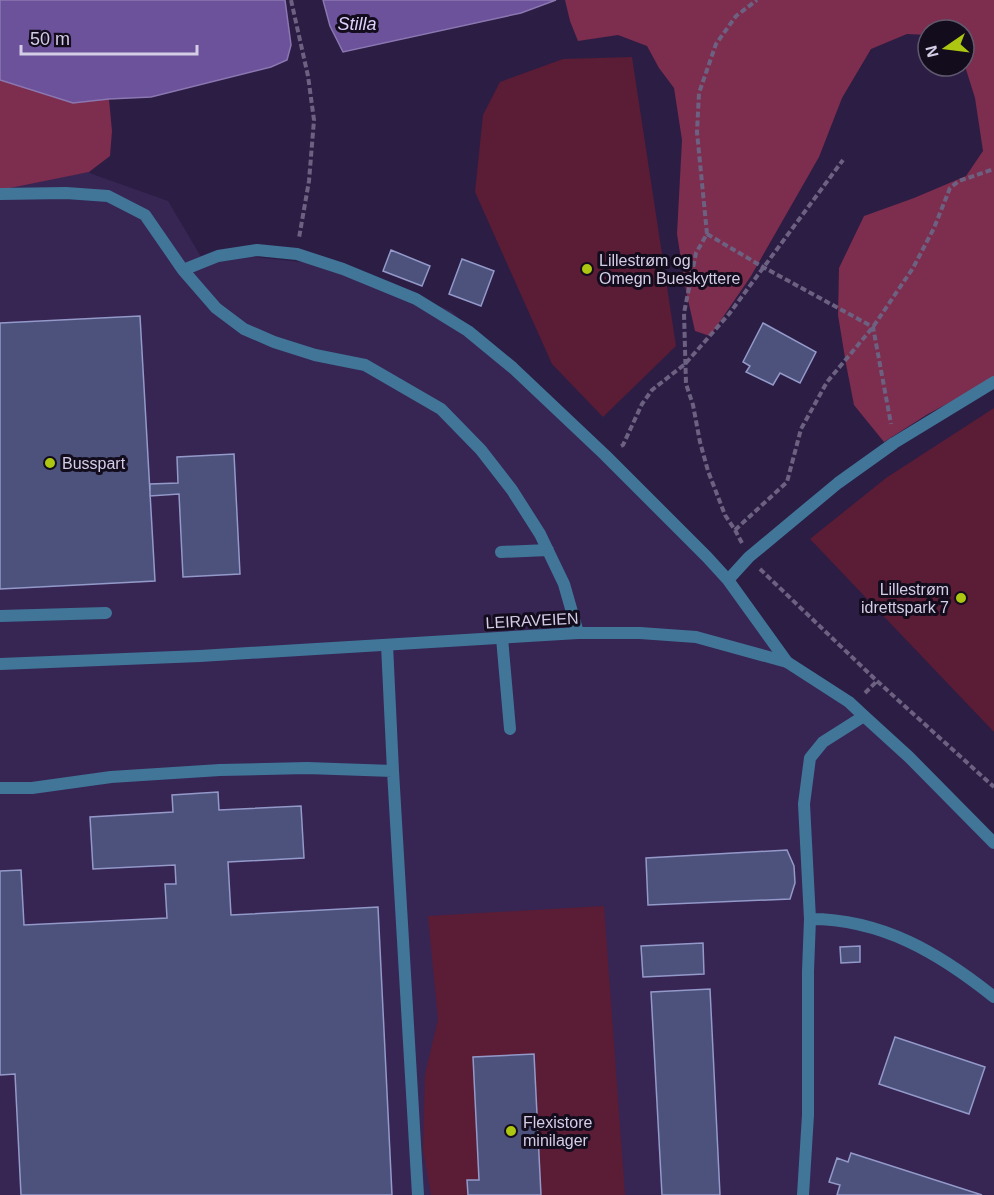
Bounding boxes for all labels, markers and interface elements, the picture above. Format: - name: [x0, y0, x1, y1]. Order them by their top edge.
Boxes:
- water label: Stilla: [337, 14, 377, 34]
- scale bar: [21, 18, 196, 56]
- north arrow: [916, 18, 976, 78]
- text: 50 m: [30, 29, 70, 49]
- text: N: [922, 44, 942, 59]
- place label: Lillestrøm og Omegn Bueskyttere: [599, 252, 741, 287]
- marker: Lillestrøm og Omegn Bueskyttere: [580, 262, 594, 276]
- place label: Busspart: [62, 455, 126, 472]
- marker: Busspart: [43, 456, 57, 470]
- place label: Lillestrøm idrettspark 7: [861, 581, 949, 616]
- marker: Lillestrøm idrettspark 7: [954, 591, 968, 605]
- street label: LEIRAVEIEN: [485, 610, 579, 631]
- place label: Flexistore minilager: [523, 1114, 592, 1149]
- marker: Flexistore minilager: [504, 1124, 518, 1138]

